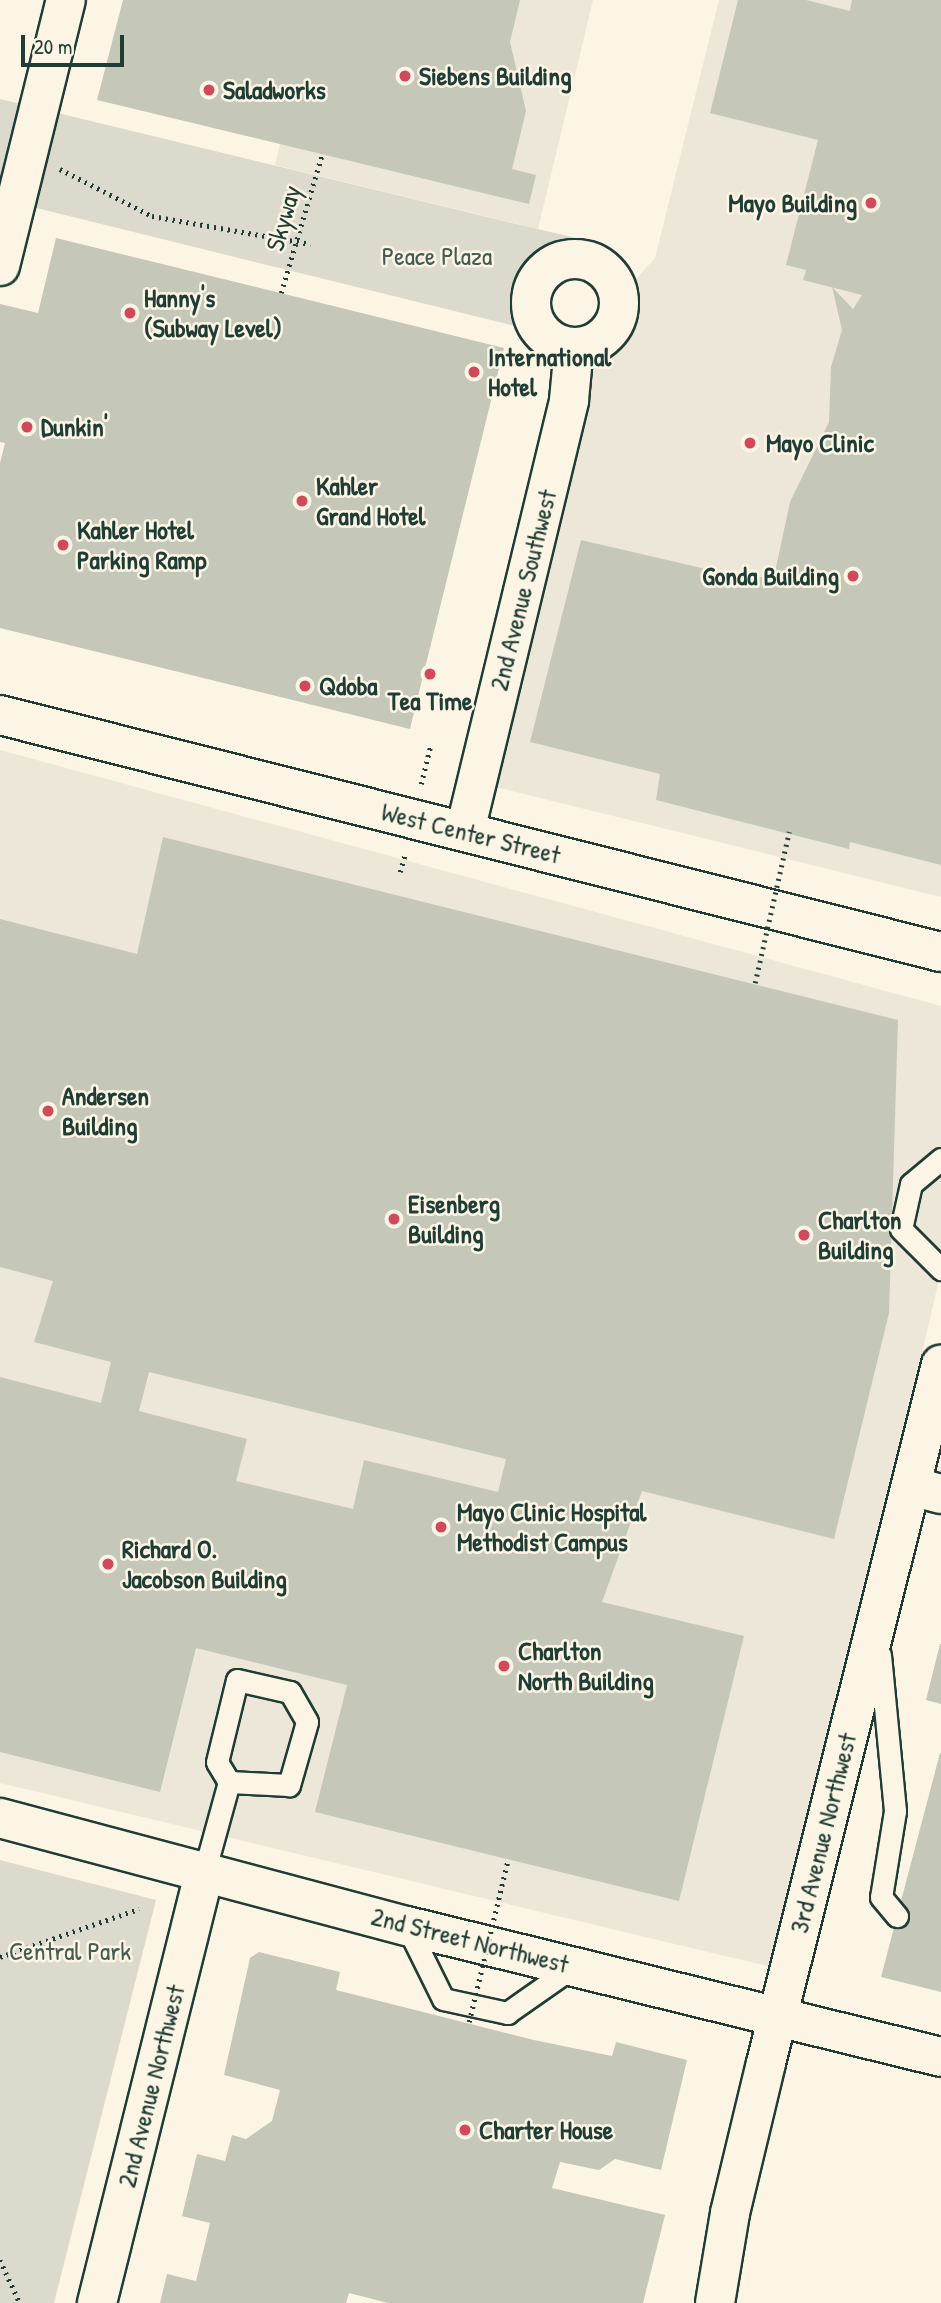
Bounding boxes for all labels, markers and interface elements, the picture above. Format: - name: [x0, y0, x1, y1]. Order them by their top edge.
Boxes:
- scale bar: [24, 21, 128, 65]
- text: 20 m: [34, 32, 72, 61]
- place label: Siebens Building: [419, 60, 572, 92]
- marker: Siebens Building: [397, 68, 413, 84]
- place label: Saladworks: [223, 74, 326, 106]
- marker: Saladworks: [201, 82, 217, 98]
- street label: Skyway: [259, 182, 307, 254]
- place label: Mayo Building: [728, 187, 857, 219]
- marker: Mayo Building: [863, 195, 879, 211]
- park label: Peace Plaza: [382, 240, 492, 272]
- place label: Hanny's (Subway Level): [144, 282, 282, 344]
- marker: Hanny's (Subway Level): [122, 305, 138, 321]
- place label: International Hotel: [488, 341, 611, 402]
- marker: International Hotel: [466, 364, 482, 380]
- place label: Dunkin': [41, 411, 108, 443]
- marker: Dunkin': [19, 419, 35, 435]
- place label: Mayo Clinic: [766, 427, 874, 459]
- marker: Mayo Clinic: [740, 433, 760, 453]
- place label: Kahler Grand Hotel: [316, 470, 425, 532]
- street label: 2nd Avenue Southwest: [483, 486, 563, 694]
- marker: Kahler Grand Hotel: [294, 493, 310, 509]
- place label: Kahler Hotel Parking Ramp: [77, 514, 206, 576]
- marker: Kahler Hotel Parking Ramp: [55, 537, 71, 553]
- place label: Gonda Building: [702, 560, 839, 592]
- marker: Gonda Building: [845, 568, 861, 584]
- marker: Tea Time: [422, 666, 438, 682]
- place label: Qdoba: [319, 670, 378, 702]
- marker: Qdoba: [297, 678, 313, 694]
- place label: Tea Time: [388, 685, 472, 717]
- street label: West Center Street: [378, 796, 564, 870]
- place label: Andersen Building: [62, 1080, 149, 1142]
- marker: Andersen Building: [40, 1103, 56, 1119]
- place label: Eisenberg Building: [408, 1188, 500, 1250]
- place label: Charlton Building: [818, 1204, 901, 1266]
- marker: Eisenberg Building: [386, 1211, 402, 1227]
- marker: Charlton Building: [796, 1227, 812, 1243]
- place label: Mayo Clinic Hospital Methodist Campus: [457, 1496, 646, 1558]
- marker: Mayo Clinic Hospital Methodist Campus: [431, 1517, 451, 1537]
- place label: Richard O. Jacobson Building: [122, 1533, 287, 1594]
- marker: Richard O. Jacobson Building: [100, 1556, 116, 1572]
- place label: Charlton North Building: [518, 1635, 654, 1696]
- marker: Charlton North Building: [496, 1658, 512, 1674]
- street label: 3rd Avenue Northwest: [783, 1730, 863, 1936]
- street label: 2nd Street Northwest: [368, 1900, 572, 1980]
- park label: Central Park: [9, 1935, 131, 1967]
- street label: 2nd Avenue Northwest: [111, 1982, 191, 2190]
- place label: Charter House: [479, 2114, 613, 2146]
- marker: Charter House: [457, 2122, 473, 2138]

